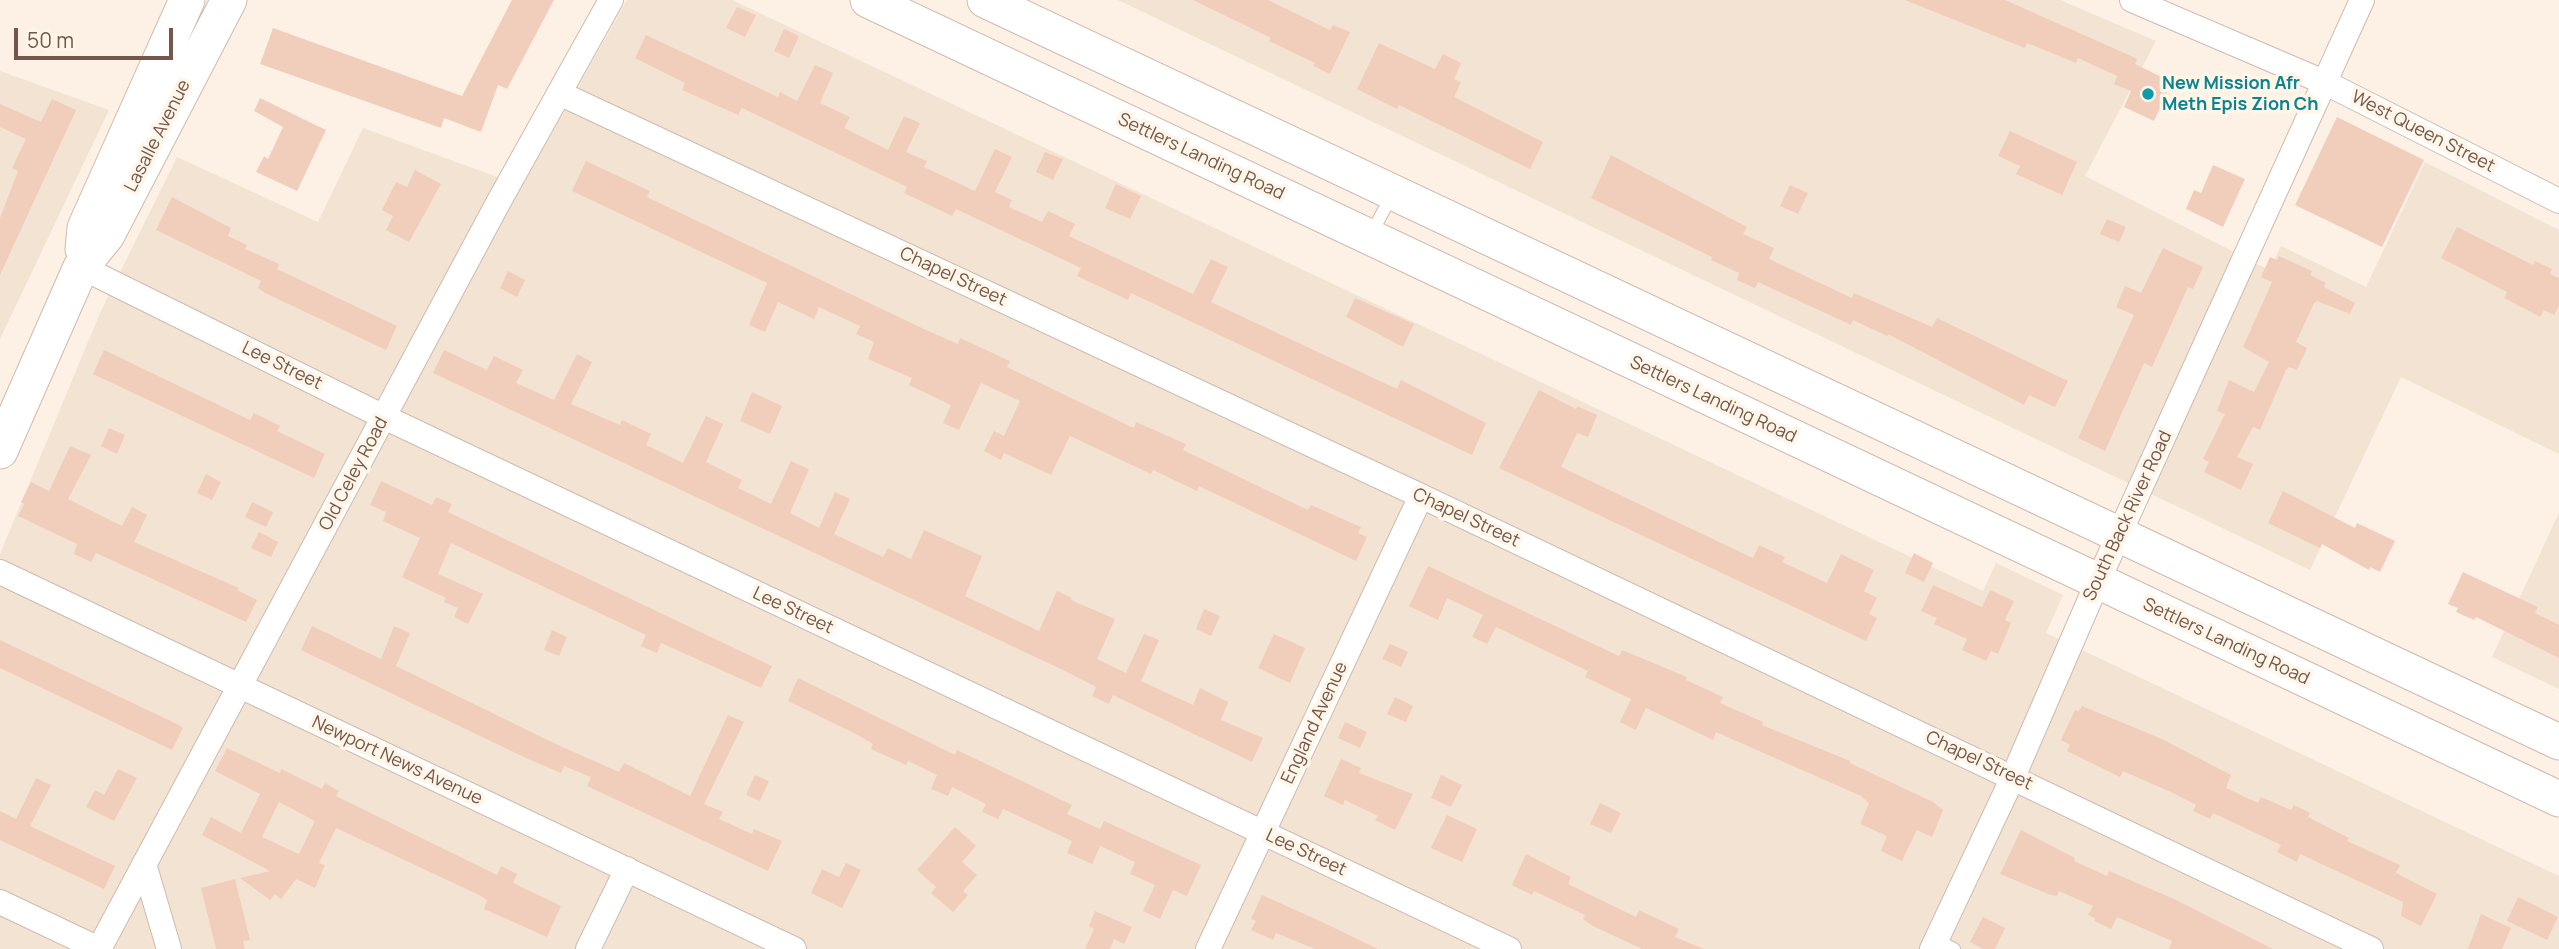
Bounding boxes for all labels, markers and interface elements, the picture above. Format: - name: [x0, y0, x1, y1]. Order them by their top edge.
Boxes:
- scale bar: [18, 14, 177, 58]
- text: 50 m: [27, 26, 74, 54]
- place label: New Mission Afr Meth Epis Zion Ch: [2162, 73, 2318, 116]
- street label: Lasalle Avenue: [121, 76, 195, 196]
- marker: New Mission Afr Meth Epis Zion Ch: [2140, 86, 2156, 102]
- street label: West Queen Street: [2348, 86, 2498, 178]
- street label: Settlers Landing Road: [1114, 109, 1288, 205]
- street label: Chapel Street: [896, 243, 1010, 311]
- street label: Lee Street: [238, 337, 326, 395]
- street label: Settlers Landing Road: [1626, 352, 1800, 448]
- street label: Old Celey Road: [315, 414, 393, 534]
- street label: South Back River Road: [2079, 428, 2177, 604]
- street label: Chapel Street: [1409, 484, 1523, 552]
- street label: Lee Street: [749, 583, 837, 639]
- street label: Settlers Landing Road: [2139, 594, 2313, 690]
- street label: England Avenue: [1277, 658, 1353, 788]
- street label: Newport News Avenue: [308, 712, 486, 810]
- street label: Chapel Street: [1922, 727, 2036, 795]
- street label: Lee Street: [1262, 825, 1350, 881]

